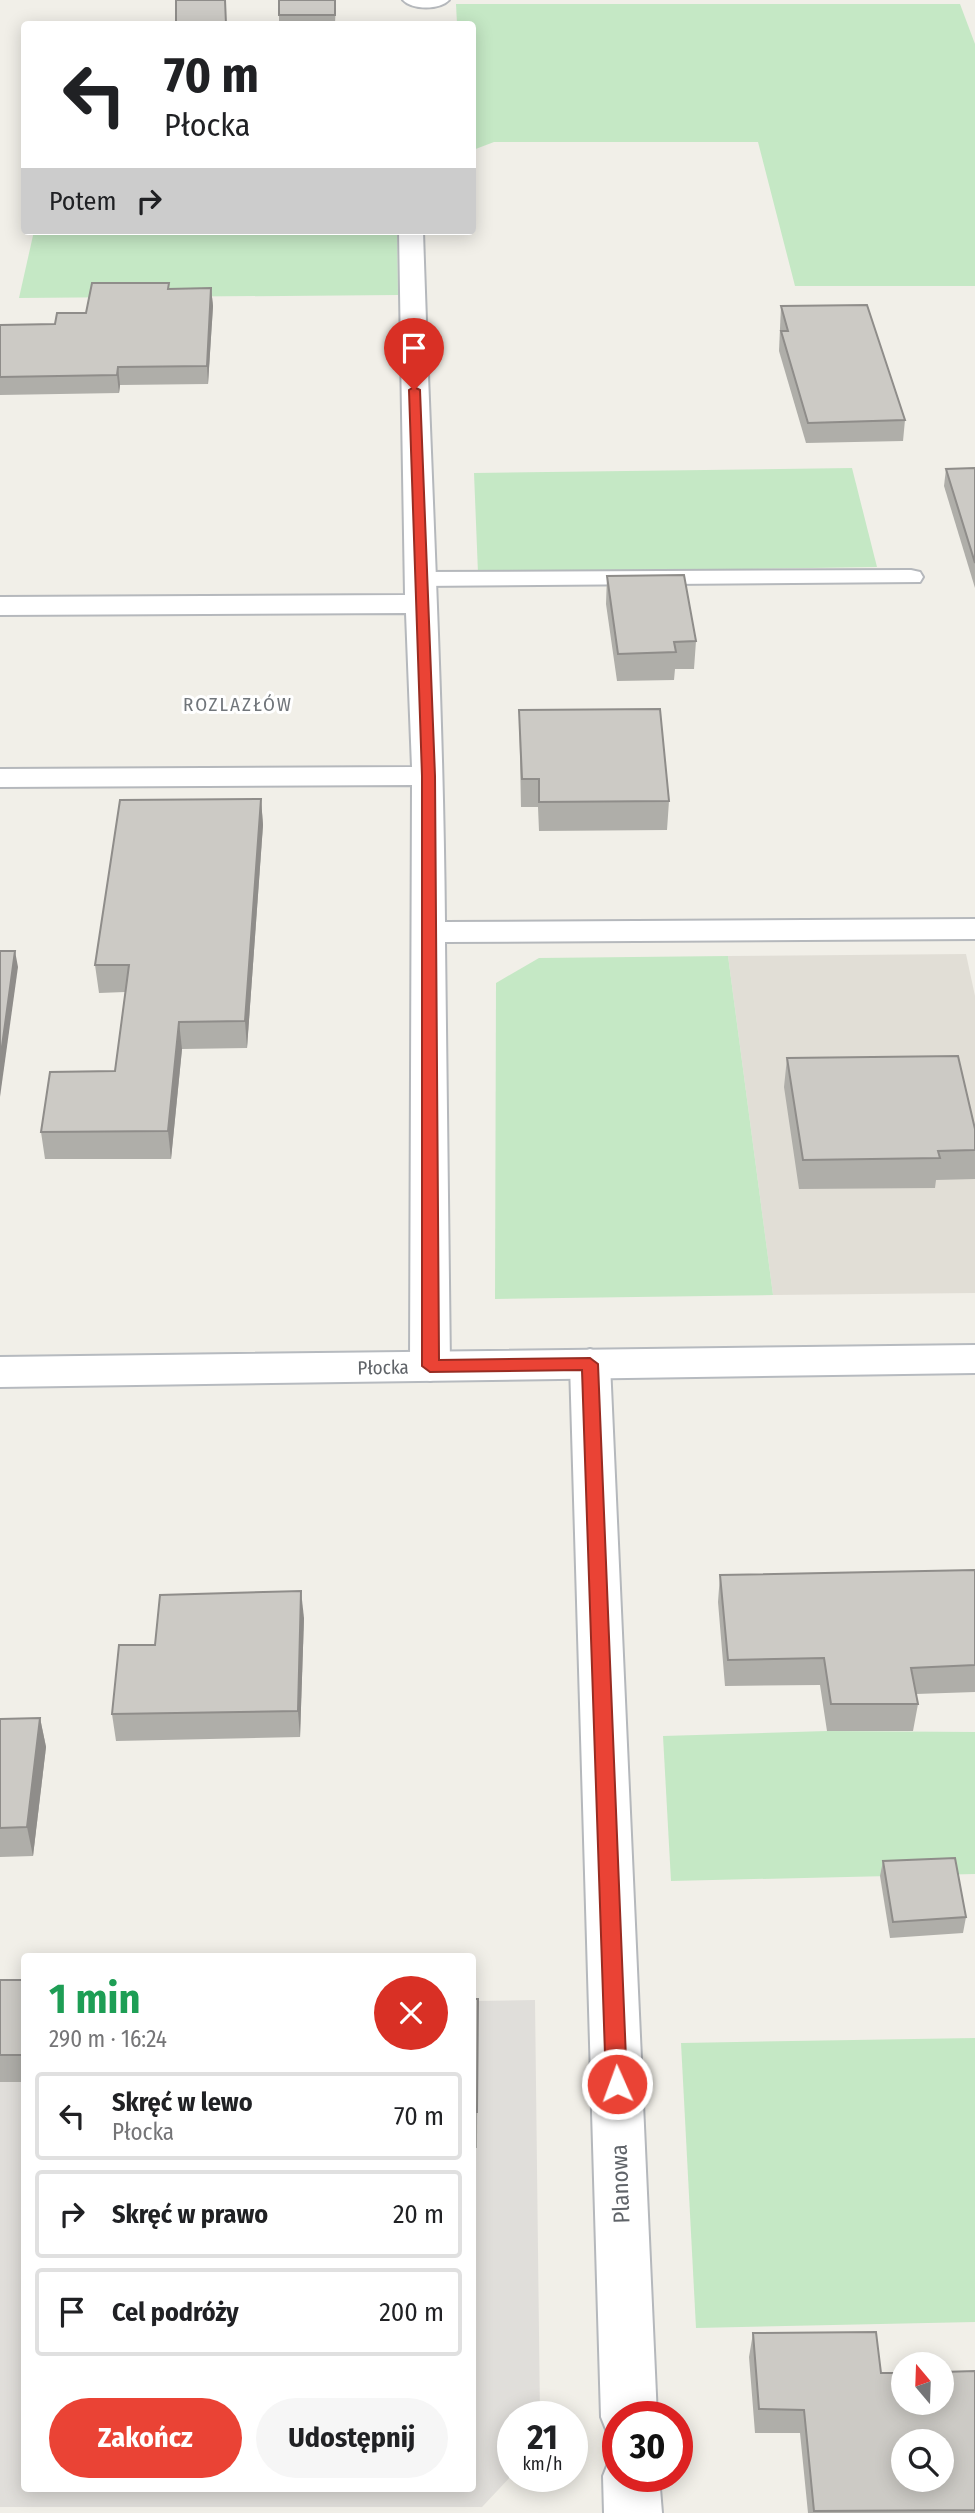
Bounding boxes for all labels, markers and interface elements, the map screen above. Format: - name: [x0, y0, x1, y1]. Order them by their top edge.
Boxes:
- text: 70 m: [164, 46, 259, 105]
- icon: left: [49, 49, 140, 140]
- text: Płocka: [164, 106, 250, 144]
- icon: right: [130, 182, 168, 220]
- text: Potem: [49, 186, 116, 217]
- pin: [384, 318, 444, 390]
- icon: arrive: [395, 329, 433, 367]
- district label: ROZLAZŁÓW: [183, 693, 293, 716]
- street label: Płocka: [357, 1356, 409, 1379]
- text: 1 min: [49, 1974, 140, 2024]
- button: close: [374, 1976, 448, 2050]
- text: 290 m · 16:24: [49, 2025, 167, 2053]
- position arrow: [580, 2047, 654, 2121]
- text: Skręć w lewo: [112, 2087, 253, 2118]
- icon: left: [53, 2097, 91, 2135]
- text: 70 m: [394, 2101, 444, 2132]
- text: Płocka: [112, 2118, 174, 2146]
- street label: Planowa: [605, 2144, 635, 2224]
- icon: right: [53, 2195, 91, 2233]
- text: Skręć w prawo: [112, 2199, 268, 2230]
- text: 20 m: [393, 2199, 444, 2230]
- icon: arrive: [53, 2293, 91, 2331]
- text: Cel podróży: [112, 2297, 239, 2328]
- text: 200 m: [379, 2297, 444, 2328]
- north arrow: [891, 2352, 954, 2415]
- map controls: [891, 2352, 954, 2492]
- button: Zakończ: [49, 2398, 242, 2478]
- button: Udostępnij: [256, 2398, 448, 2478]
- speed limit sign: 30: [602, 2401, 693, 2492]
- text: 21: [527, 2416, 558, 2458]
- button: search: [891, 2429, 954, 2492]
- text: km/h: [522, 2453, 563, 2475]

